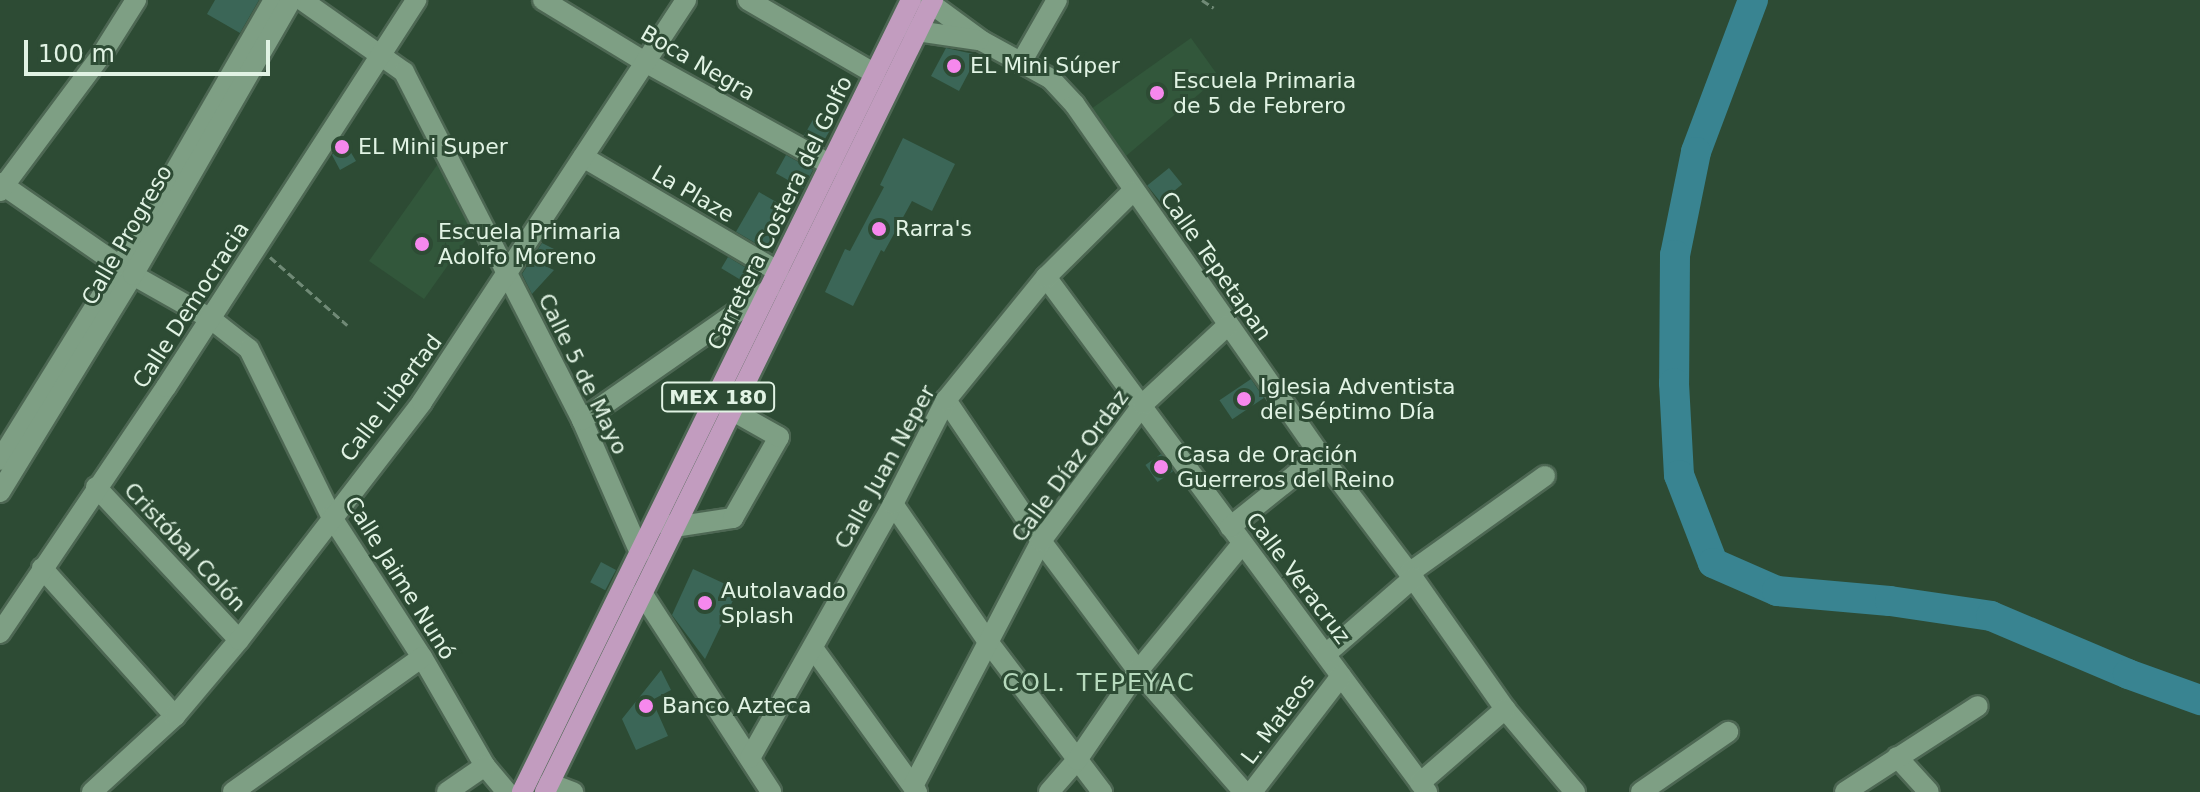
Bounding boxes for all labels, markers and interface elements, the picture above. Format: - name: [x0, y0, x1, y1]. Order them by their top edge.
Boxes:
- street label: Boca Negra: [636, 20, 760, 106]
- scale bar: [28, 24, 274, 74]
- text: 100 m: [38, 40, 115, 68]
- place label: EL Mini Súper: [970, 53, 1120, 79]
- marker: EL Mini Súper: [945, 57, 963, 75]
- place label: Escuela Primaria de 5 de Febrero: [1173, 67, 1356, 118]
- street label: Carretera Costera del Golfo: [702, 72, 858, 354]
- marker: Escuela Primaria de 5 de Febrero: [1148, 84, 1166, 102]
- place label: EL Mini Super: [358, 134, 508, 160]
- marker: EL Mini Super: [333, 138, 351, 156]
- street label: Calle Progreso: [76, 160, 178, 310]
- street label: La Plaze: [647, 160, 739, 228]
- street label: Calle Tepetapan: [1155, 186, 1277, 346]
- place label: Rarra's: [895, 216, 972, 242]
- street label: Calle Democracia: [127, 217, 255, 393]
- place label: Escuela Primaria Adolfo Moreno: [438, 218, 621, 270]
- marker: Rarra's: [870, 220, 888, 238]
- marker: Escuela Primaria Adolfo Moreno: [413, 235, 431, 253]
- street label: Calle 5 de Mayo: [533, 289, 633, 459]
- street label: Calle Libertad: [335, 329, 447, 467]
- place label: Iglesia Adventista del Séptimo Día: [1260, 373, 1456, 424]
- road number: MEX 180: [660, 381, 776, 413]
- street label: Calle Juan Neper: [829, 381, 941, 553]
- street label: Calle Díaz Ordaz: [1006, 385, 1134, 547]
- marker: Iglesia Adventista del Séptimo Día: [1235, 390, 1253, 408]
- place label: Casa de Oración Guerreros del Reino: [1177, 441, 1395, 492]
- marker: Casa de Oración Guerreros del Reino: [1152, 458, 1170, 476]
- street label: Cristóbal Colón: [118, 477, 252, 617]
- street label: Calle Jaime Nunó: [339, 492, 461, 664]
- street label: Calle Veracruz: [1240, 507, 1356, 649]
- place label: Autolavado Splash: [721, 577, 846, 628]
- marker: Autolavado Splash: [696, 594, 714, 612]
- street label: L. Mateos: [1236, 669, 1320, 769]
- district label: COL. TEPEYAC: [1002, 670, 1196, 698]
- place label: Banco Azteca: [662, 693, 811, 719]
- marker: Banco Azteca: [637, 697, 655, 715]

